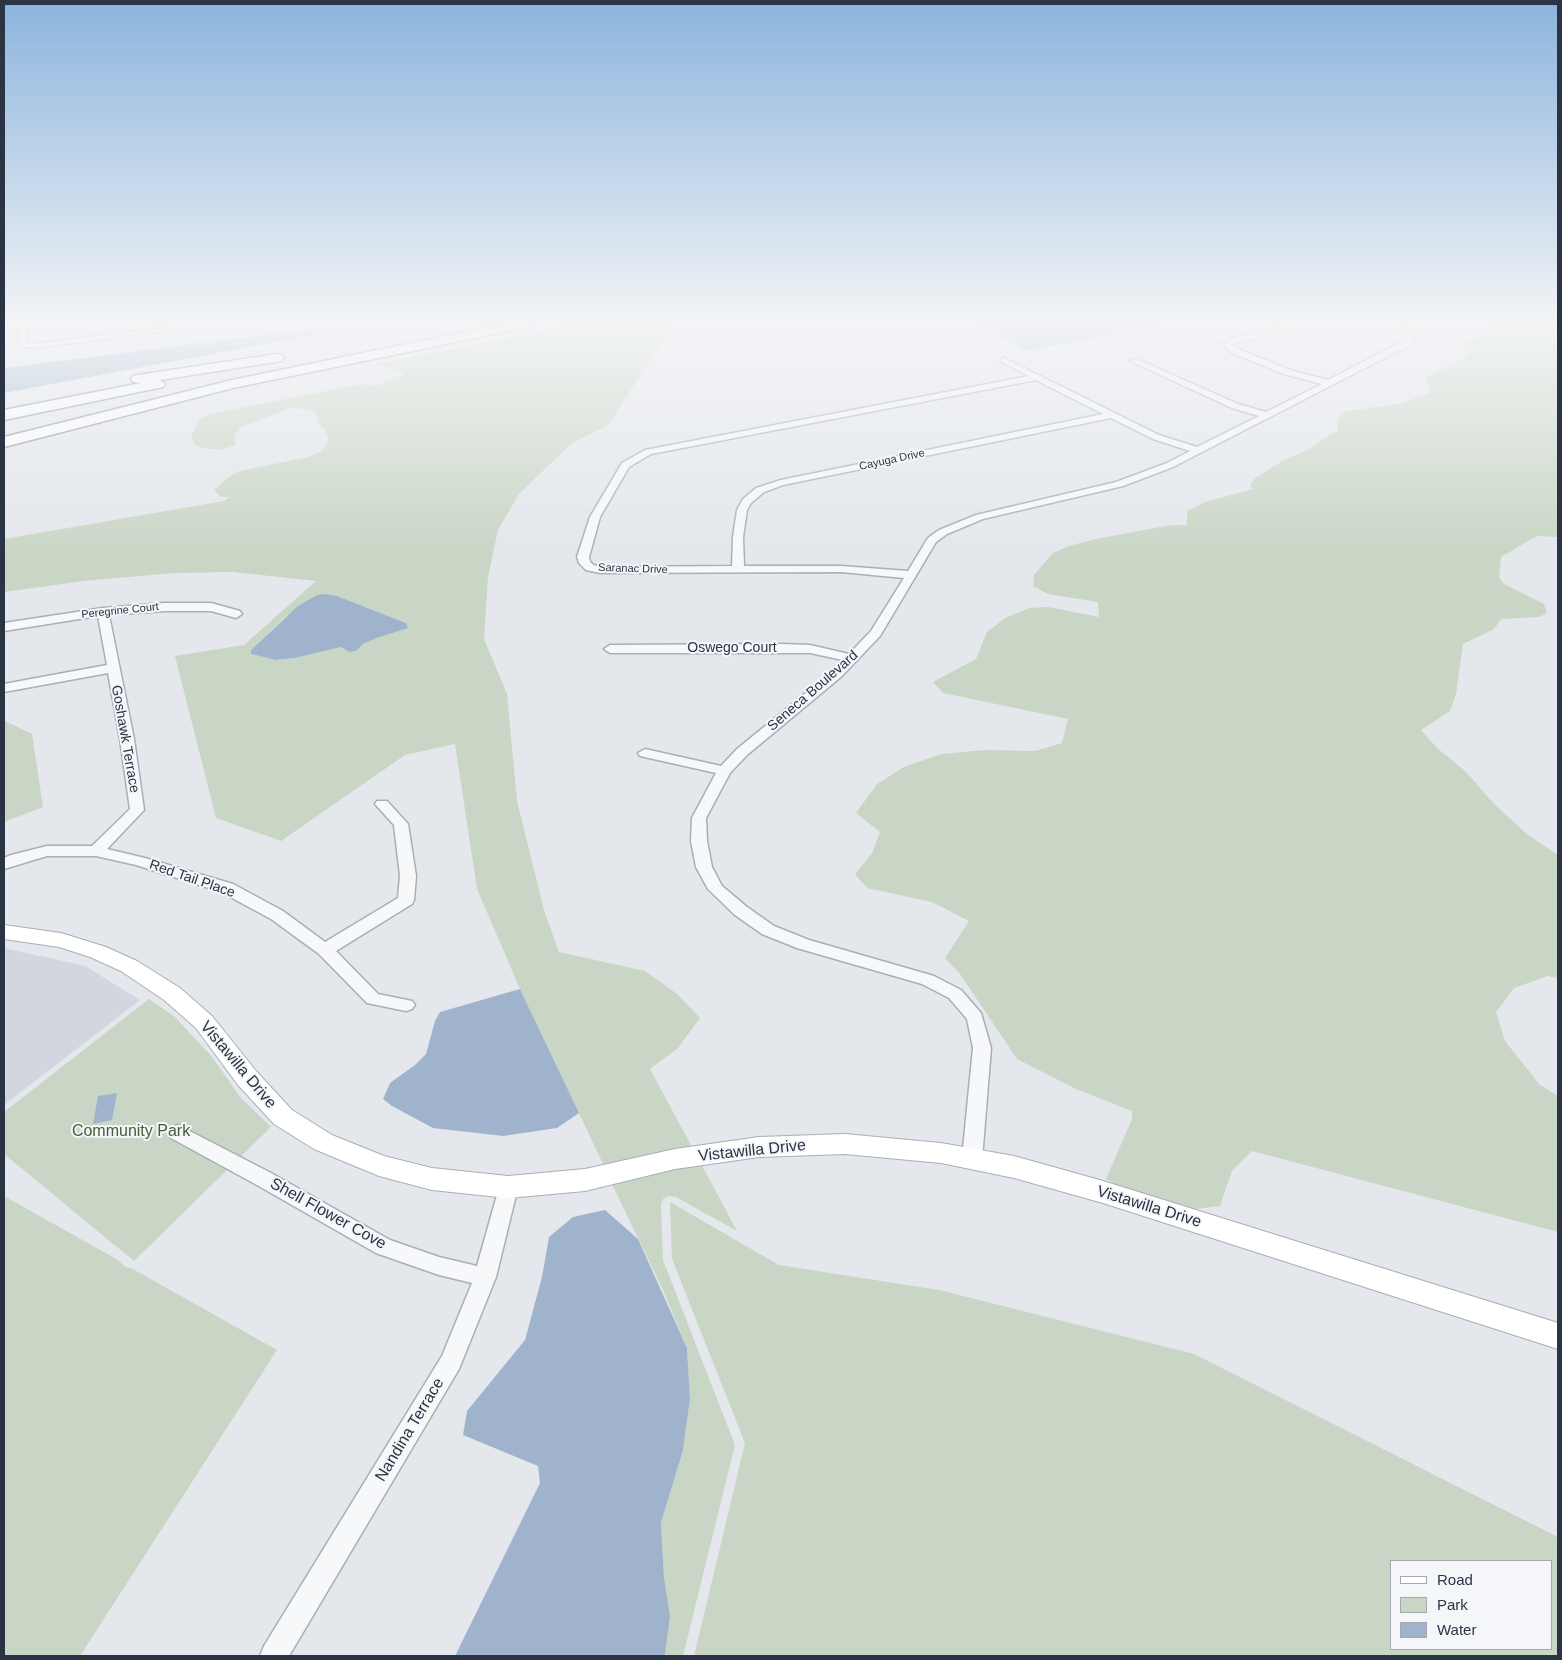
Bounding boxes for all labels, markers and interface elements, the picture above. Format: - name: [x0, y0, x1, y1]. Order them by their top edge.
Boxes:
- street label: Cayuga Drive: [858, 447, 926, 473]
- street label: Saranac Drive: [598, 561, 668, 577]
- street label: Peregrine Court: [81, 600, 159, 622]
- street label: Oswego Court: [687, 640, 777, 656]
- street label: Seneca Boulevard: [764, 647, 862, 735]
- street label: Goshawk Terrace: [107, 684, 143, 794]
- street label: Red Tail Place: [147, 856, 237, 902]
- street label: Vistawilla Drive: [196, 1017, 280, 1113]
- park label: Community Park: [72, 1122, 190, 1142]
- street label: Vistawilla Drive: [697, 1136, 807, 1166]
- street label: Shell Flower Cove: [267, 1174, 389, 1254]
- street label: Vistawilla Drive: [1094, 1182, 1204, 1232]
- street label: Nandina Terrace: [372, 1375, 448, 1485]
- legend: [1390, 1560, 1552, 1650]
- text: Road: [1437, 1571, 1473, 1588]
- text: Park: [1437, 1596, 1468, 1613]
- text: Water: [1437, 1621, 1476, 1638]

